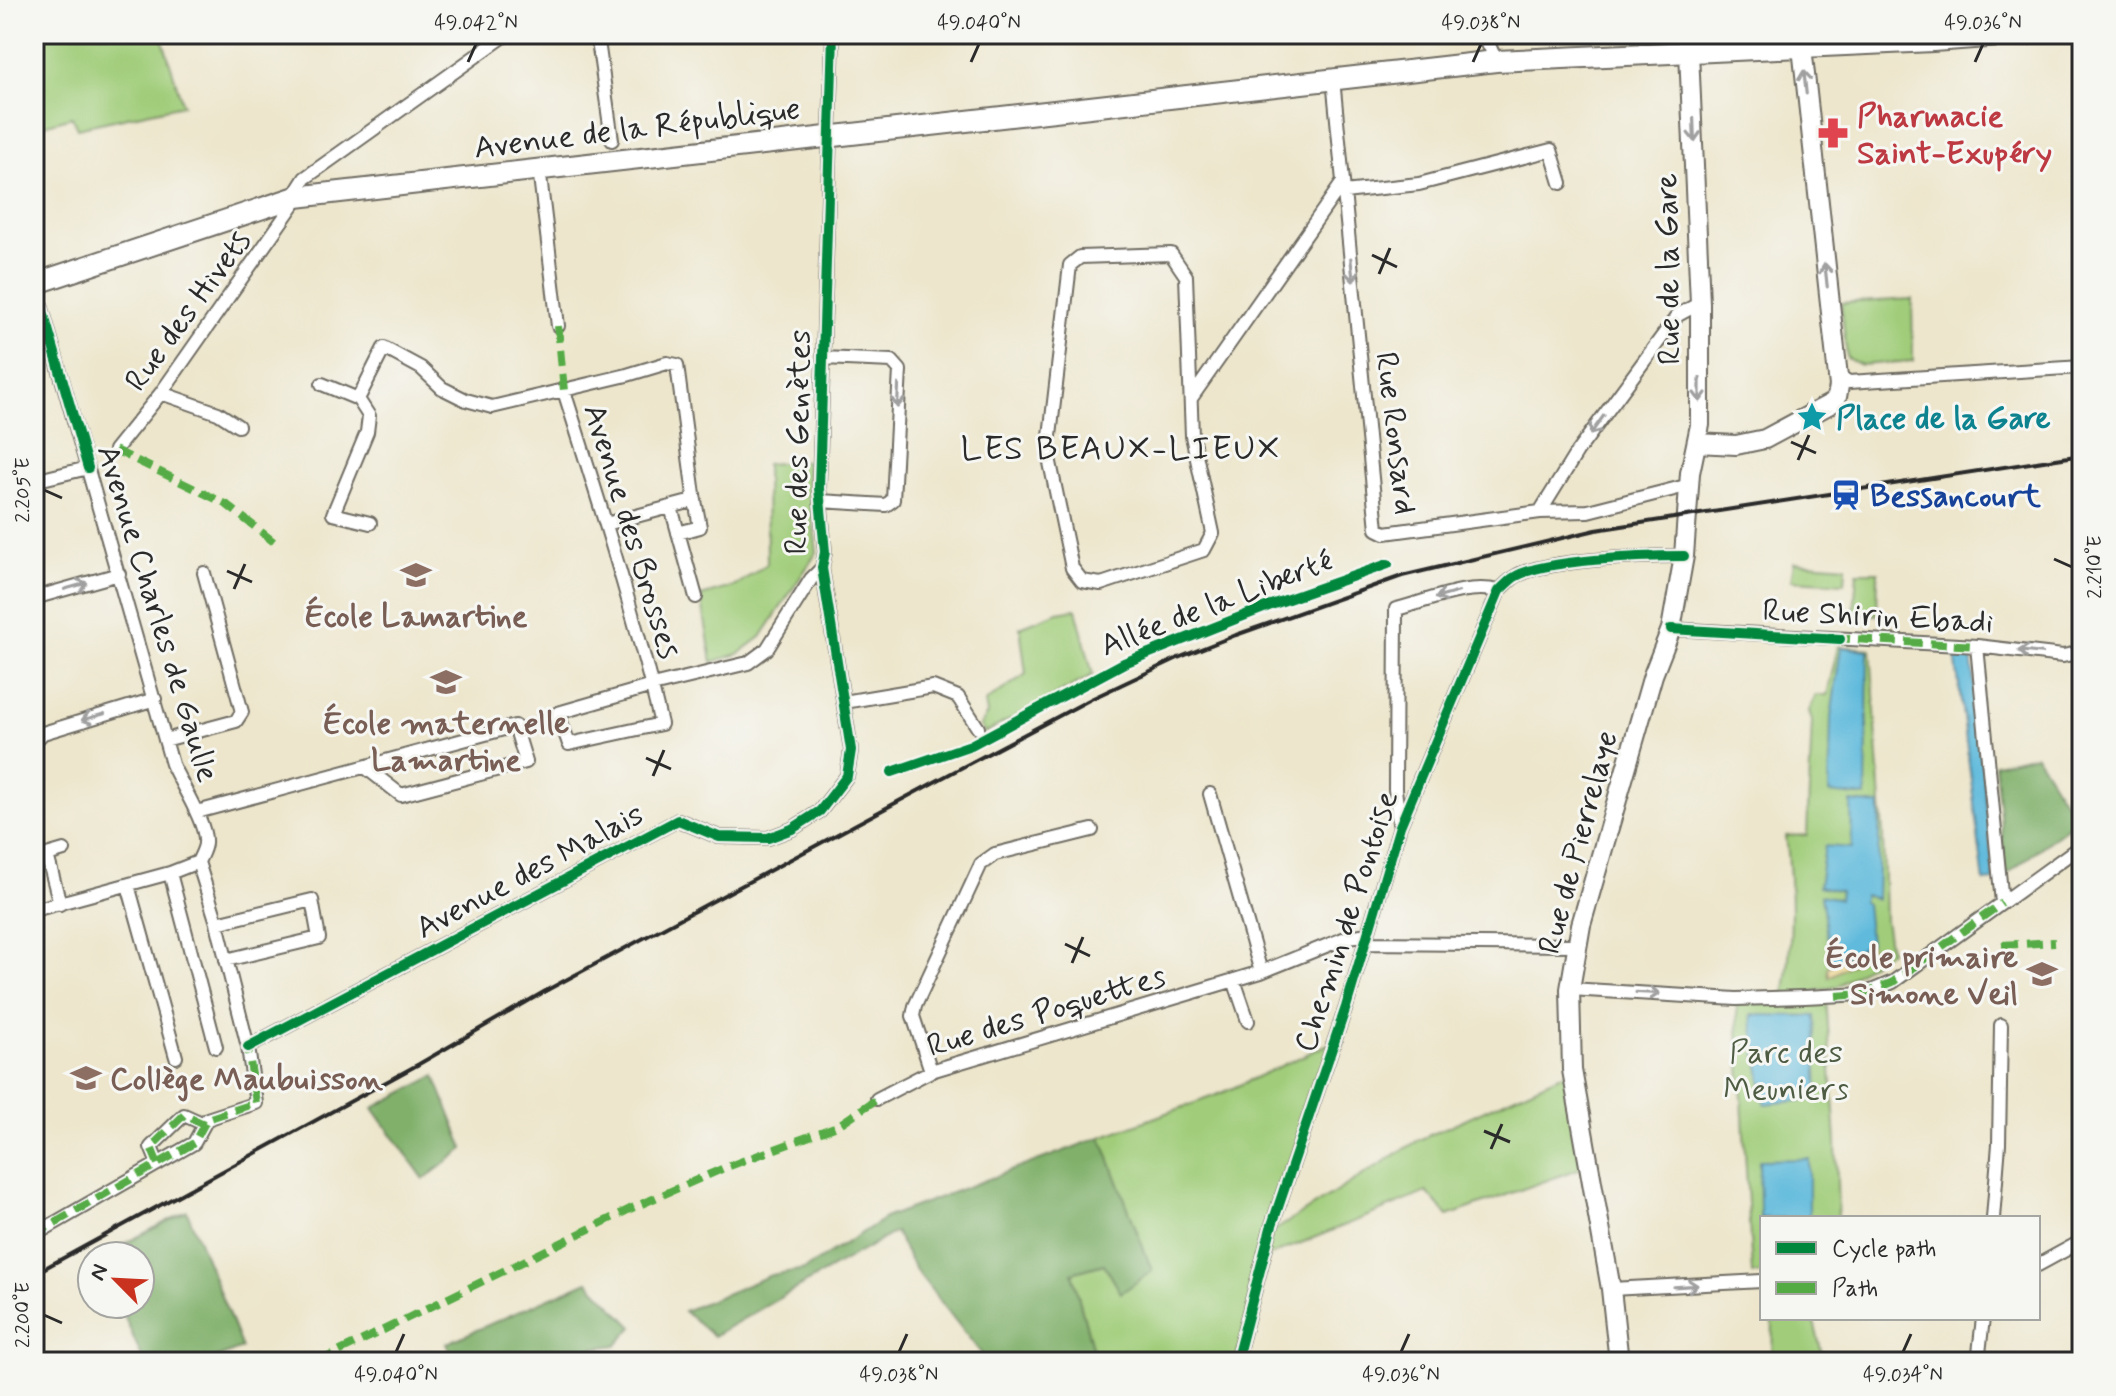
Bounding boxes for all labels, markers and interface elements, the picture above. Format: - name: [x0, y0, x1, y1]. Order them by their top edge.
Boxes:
- text: 49.042°N: [434, 10, 518, 37]
- text: 49.040°N: [937, 10, 1021, 37]
- text: 49.038°N: [1442, 10, 1520, 37]
- text: 49.036°N: [1944, 10, 2022, 37]
- one-way arrow: [1798, 69, 1813, 96]
- street label: Avenue de la République: [472, 88, 803, 170]
- place label: Pharmacie Saint-Exupéry: [1857, 96, 2052, 175]
- one-way arrow: [1686, 116, 1701, 143]
- pharmacy icon: Pharmacie Saint-Exupéry: [1816, 116, 1850, 150]
- street label: Rue de la Gare: [1646, 173, 1692, 365]
- street label: Rue des Hivets: [116, 222, 261, 400]
- one-way arrow: [1344, 256, 1359, 282]
- one-way arrow: [1818, 262, 1833, 289]
- street label: Rue des Genètes: [776, 329, 822, 555]
- street label: Rue Ronsard: [1364, 350, 1426, 517]
- one-way arrow: [1692, 376, 1708, 403]
- one-way arrow: [891, 382, 906, 409]
- place label: Place de la Gare: [1836, 398, 2051, 440]
- street label: Avenue des Brosses: [572, 399, 690, 664]
- place icon: Place de la Gare: [1795, 400, 1829, 434]
- one-way arrow: [1588, 414, 1605, 436]
- district label: LES BEAUX-LIEUX: [961, 427, 1281, 472]
- street label: Avenue Charles de Gaulle: [86, 440, 228, 787]
- text: 2.205°E: [10, 457, 37, 523]
- place label: Bessancourt: [1870, 476, 2042, 518]
- station icon: Bessancourt: [1829, 478, 1863, 512]
- text: 2.210°E: [2082, 535, 2109, 599]
- street label: Allée de la Liberté: [1095, 540, 1339, 667]
- school or university icon: École Lamartine: [399, 558, 433, 592]
- one-way arrow: [63, 578, 89, 593]
- one-way arrow: [1435, 589, 1460, 603]
- street label: Rue Shirin Ebadi: [1761, 590, 1994, 644]
- place label: École Lamartine: [304, 595, 528, 638]
- one-way arrow: [2017, 644, 2044, 659]
- school or university icon: École maternelle Lamartine: [429, 665, 463, 699]
- place label: École maternelle Lamartine: [323, 702, 569, 782]
- one-way arrow: [80, 711, 106, 726]
- street label: Rue de Pierrelaye: [1529, 726, 1629, 959]
- street label: Chemin de Pontoise: [1285, 786, 1409, 1058]
- street label: Avenue des Malais: [409, 794, 651, 950]
- place label: École primaire Simone Veil: [1825, 936, 2018, 1016]
- street label: Rue des Poquettes: [922, 956, 1171, 1068]
- school or university icon: École primaire Simone Veil: [2025, 957, 2059, 991]
- one-way arrow: [1634, 986, 1661, 1001]
- park label: Parc des Meuniers: [1723, 1032, 1849, 1111]
- place label: Collège Maubuisson: [110, 1059, 384, 1102]
- school or university icon: Collège Maubuisson: [69, 1061, 103, 1095]
- legend: [1760, 1216, 2040, 1320]
- text: Cycle path: [1832, 1234, 1937, 1265]
- north arrow: [76, 1240, 156, 1320]
- text: N: [84, 1260, 115, 1285]
- text: Path: [1832, 1274, 1878, 1305]
- one-way arrow: [1672, 1279, 1699, 1294]
- text: 2.200°E: [10, 1282, 37, 1348]
- text: 49.040°N: [354, 1362, 438, 1389]
- text: 49.038°N: [860, 1362, 938, 1389]
- text: 49.036°N: [1362, 1362, 1440, 1389]
- text: 49.034°N: [1863, 1362, 1943, 1389]

